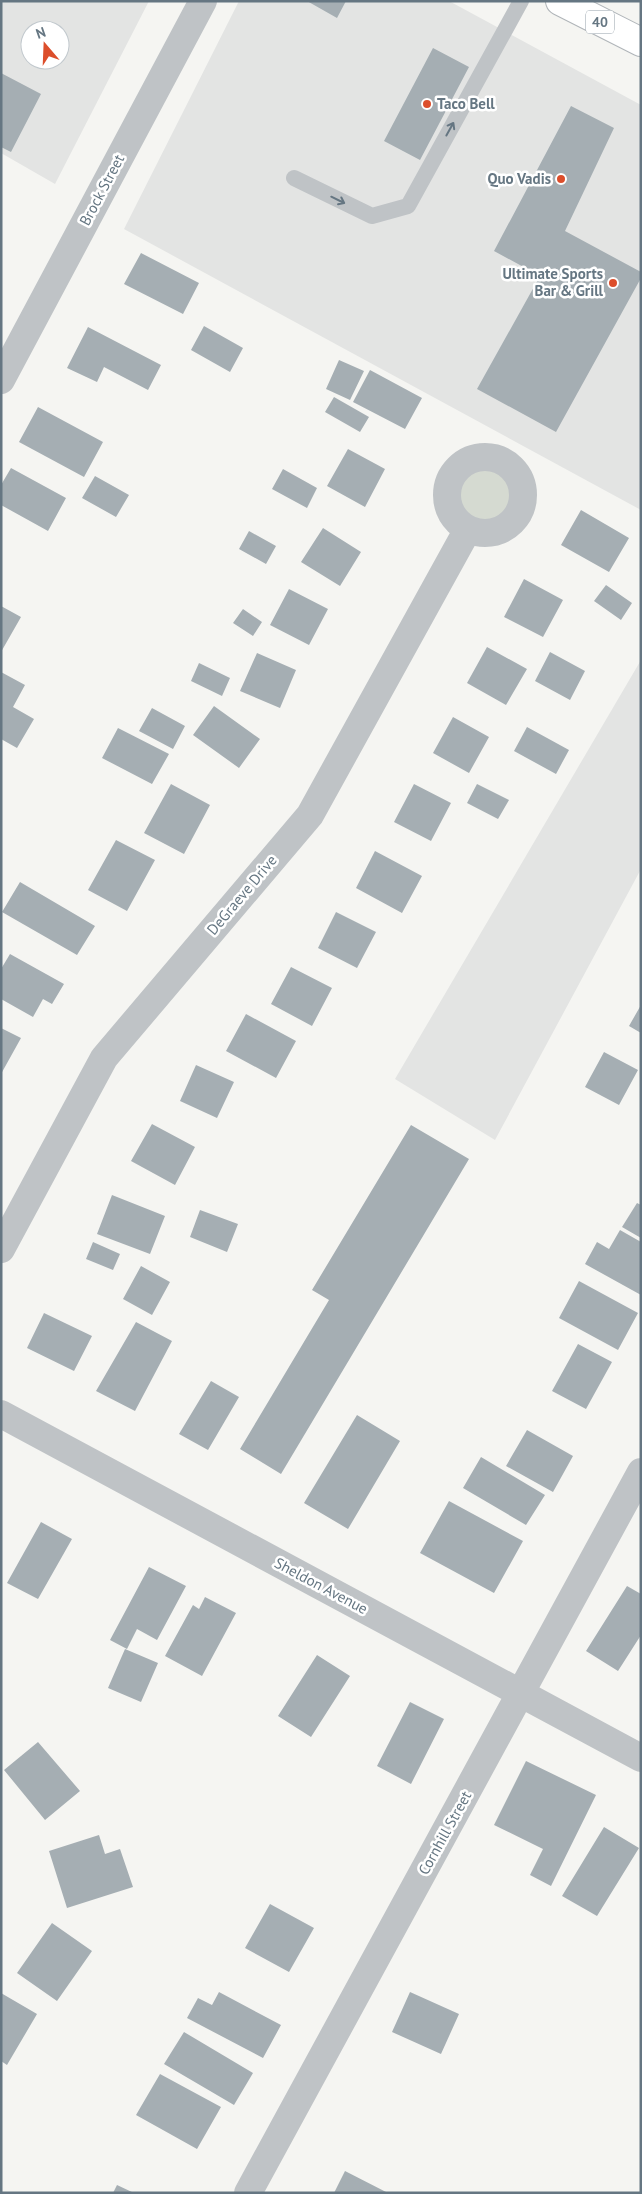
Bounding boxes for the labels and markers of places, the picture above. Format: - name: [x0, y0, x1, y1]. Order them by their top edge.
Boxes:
- place label: Taco Bell: [437, 94, 495, 113]
- marker: Taco Bell: [421, 98, 433, 110]
- place label: Quo Vadis: [487, 169, 551, 188]
- marker: Quo Vadis: [555, 173, 567, 185]
- place label: Ultimate Sports Bar & Grill: [502, 264, 604, 300]
- marker: Ultimate Sports Bar & Grill: [607, 277, 619, 289]

